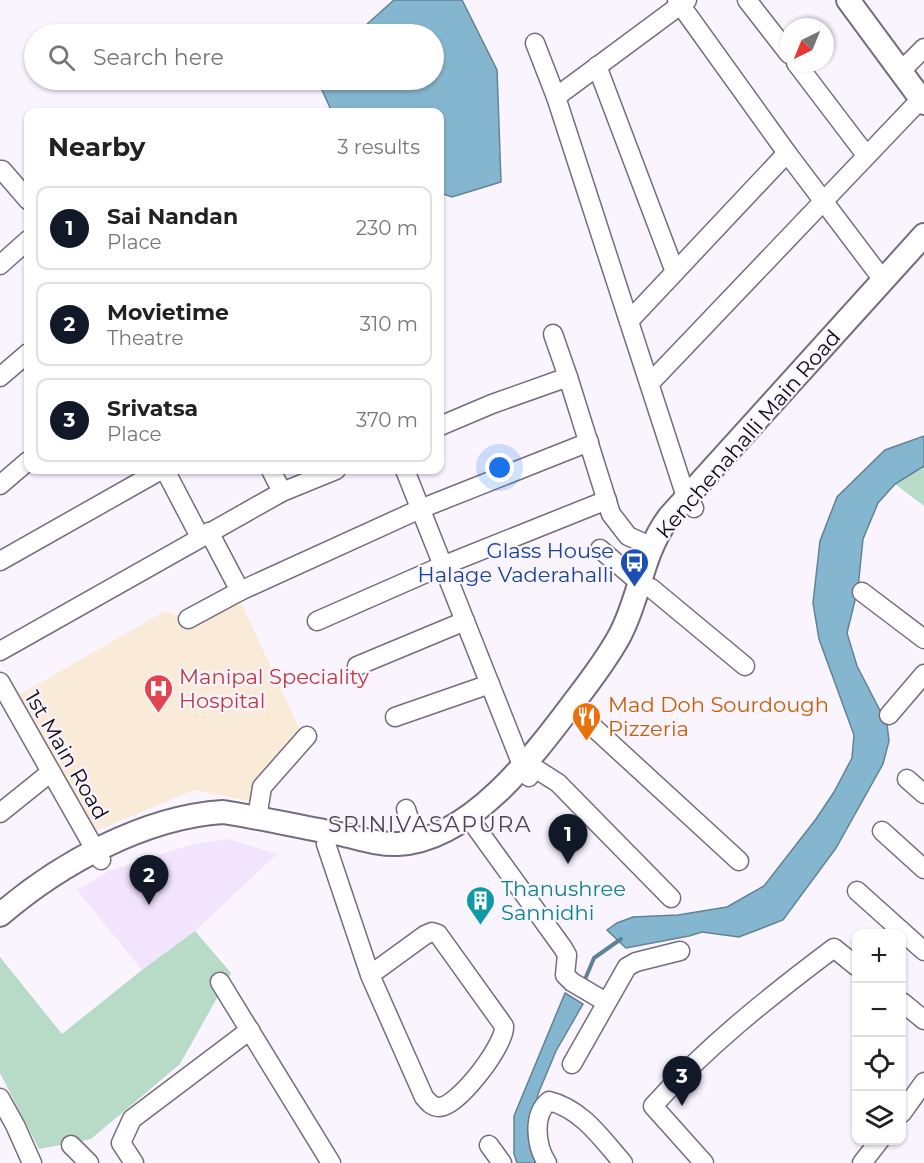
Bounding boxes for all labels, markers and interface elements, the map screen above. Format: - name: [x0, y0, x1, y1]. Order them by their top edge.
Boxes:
- north arrow: [780, 18, 834, 72]
- search box: [24, 24, 444, 90]
- icon: search: [45, 41, 78, 74]
- text: Search here: [93, 44, 224, 71]
- text: Nearby: [48, 131, 145, 163]
- text: 3 results: [337, 135, 420, 159]
- text: Sai Nandan: [107, 203, 238, 230]
- text: 1: [66, 216, 73, 240]
- text: 230 m: [356, 216, 418, 240]
- text: Place: [107, 230, 162, 254]
- text: Movietime: [107, 299, 229, 326]
- text: 2: [64, 312, 75, 336]
- text: 310 m: [360, 312, 418, 336]
- street label: Kenchenahalli Main Road: [651, 325, 845, 543]
- text: Theatre: [107, 326, 184, 350]
- text: Srivatsa: [107, 395, 198, 422]
- text: 3: [64, 408, 75, 432]
- text: 370 m: [356, 408, 418, 432]
- text: Place: [107, 422, 162, 446]
- your location: [485, 453, 514, 482]
- place label: Glass House Halage Vaderahalli: [418, 538, 614, 587]
- bus stop icon: Glass House Halage Vaderahalli: [619, 546, 651, 588]
- place label: Manipal Speciality Hospital: [179, 664, 369, 713]
- hospital icon: Manipal Speciality Hospital: [142, 672, 174, 714]
- street label: 1st Main Road: [20, 686, 114, 824]
- place label: Mad Doh Sourdough Pizzeria: [608, 692, 829, 741]
- restaurant icon: Mad Doh Sourdough Pizzeria: [571, 700, 603, 742]
- district label: SRINIVASAPURA: [328, 811, 532, 838]
- pin: 1: [548, 814, 588, 864]
- pin: 2: [130, 856, 168, 905]
- place label: Thanushree Sannidhi: [501, 876, 626, 925]
- building icon: Thanushree Sannidhi: [464, 884, 496, 926]
- map controls: [852, 929, 906, 1145]
- button: +: [852, 929, 906, 983]
- button: −: [852, 983, 906, 1037]
- button: locate: [852, 1037, 906, 1091]
- pin: 3: [662, 1056, 702, 1106]
- button: layers: [852, 1091, 906, 1145]

